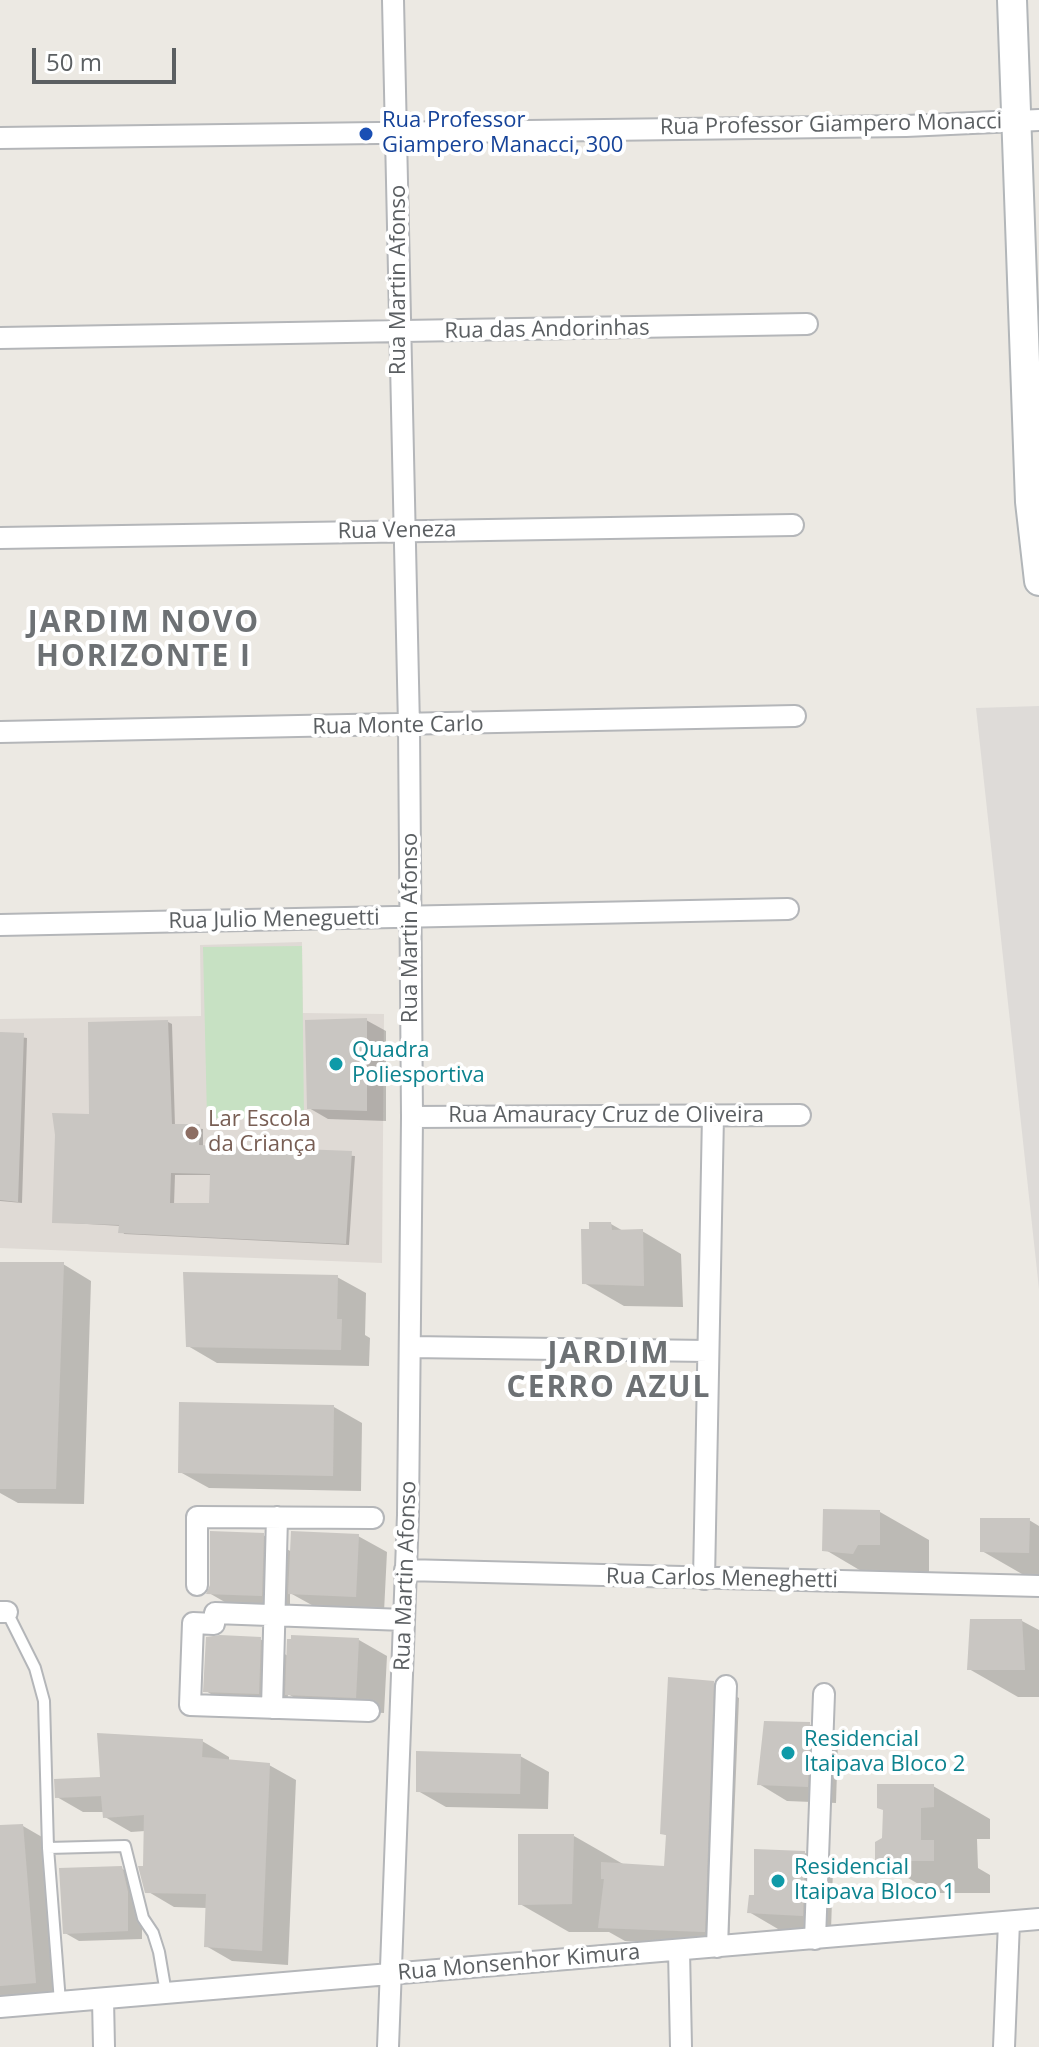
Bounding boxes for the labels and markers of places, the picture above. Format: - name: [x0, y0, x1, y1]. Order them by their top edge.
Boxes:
- place label: Rua Professor Giampero Manacci, 300: [382, 108, 623, 160]
- marker: Rua Professor Giampero Manacci, 300: [357, 125, 375, 143]
- place label: Quadra Poliesportiva: [352, 1038, 485, 1090]
- marker: Quadra Poliesportiva: [327, 1055, 345, 1073]
- place label: Lar Escola da Criança: [208, 1107, 316, 1158]
- marker: Lar Escola da Criança: [183, 1124, 201, 1142]
- place label: Residencial Itaipava Bloco 2: [804, 1727, 965, 1778]
- marker: Residencial Itaipava Bloco 2: [779, 1744, 797, 1762]
- place label: Residencial Itaipava Bloco 1: [794, 1855, 955, 1906]
- marker: Residencial Itaipava Bloco 1: [769, 1872, 787, 1890]

